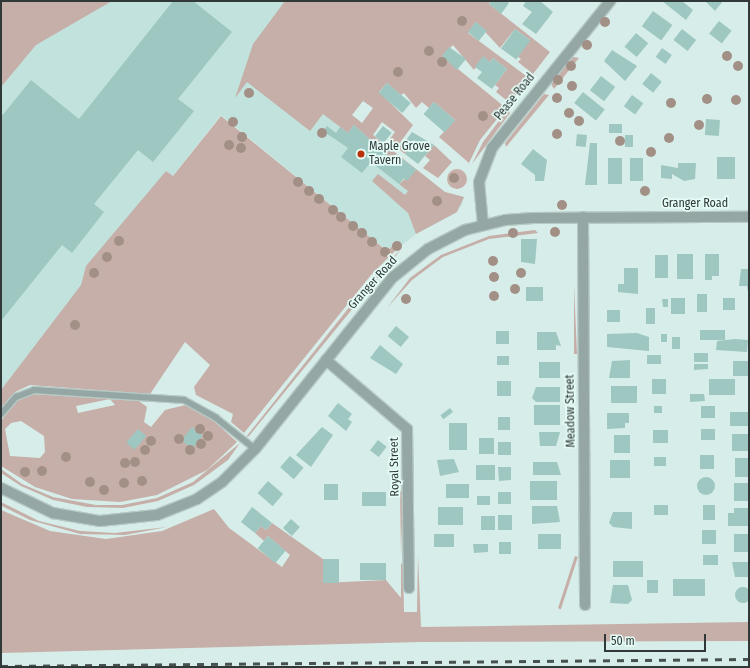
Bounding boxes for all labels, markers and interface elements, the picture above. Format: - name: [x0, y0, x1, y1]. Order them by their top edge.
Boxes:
- street label: Pease Road: [492, 71, 538, 123]
- place label: Maple Grove Tavern: [369, 140, 430, 168]
- marker: Maple Grove Tavern: [356, 149, 366, 159]
- street label: Granger Road: [662, 197, 728, 211]
- street label: Granger Road: [346, 254, 400, 312]
- street label: Meadow Street: [563, 374, 579, 448]
- street label: Royal Street: [387, 437, 403, 497]
- scale bar: [606, 626, 708, 652]
- text: 50 m: [611, 634, 635, 648]

